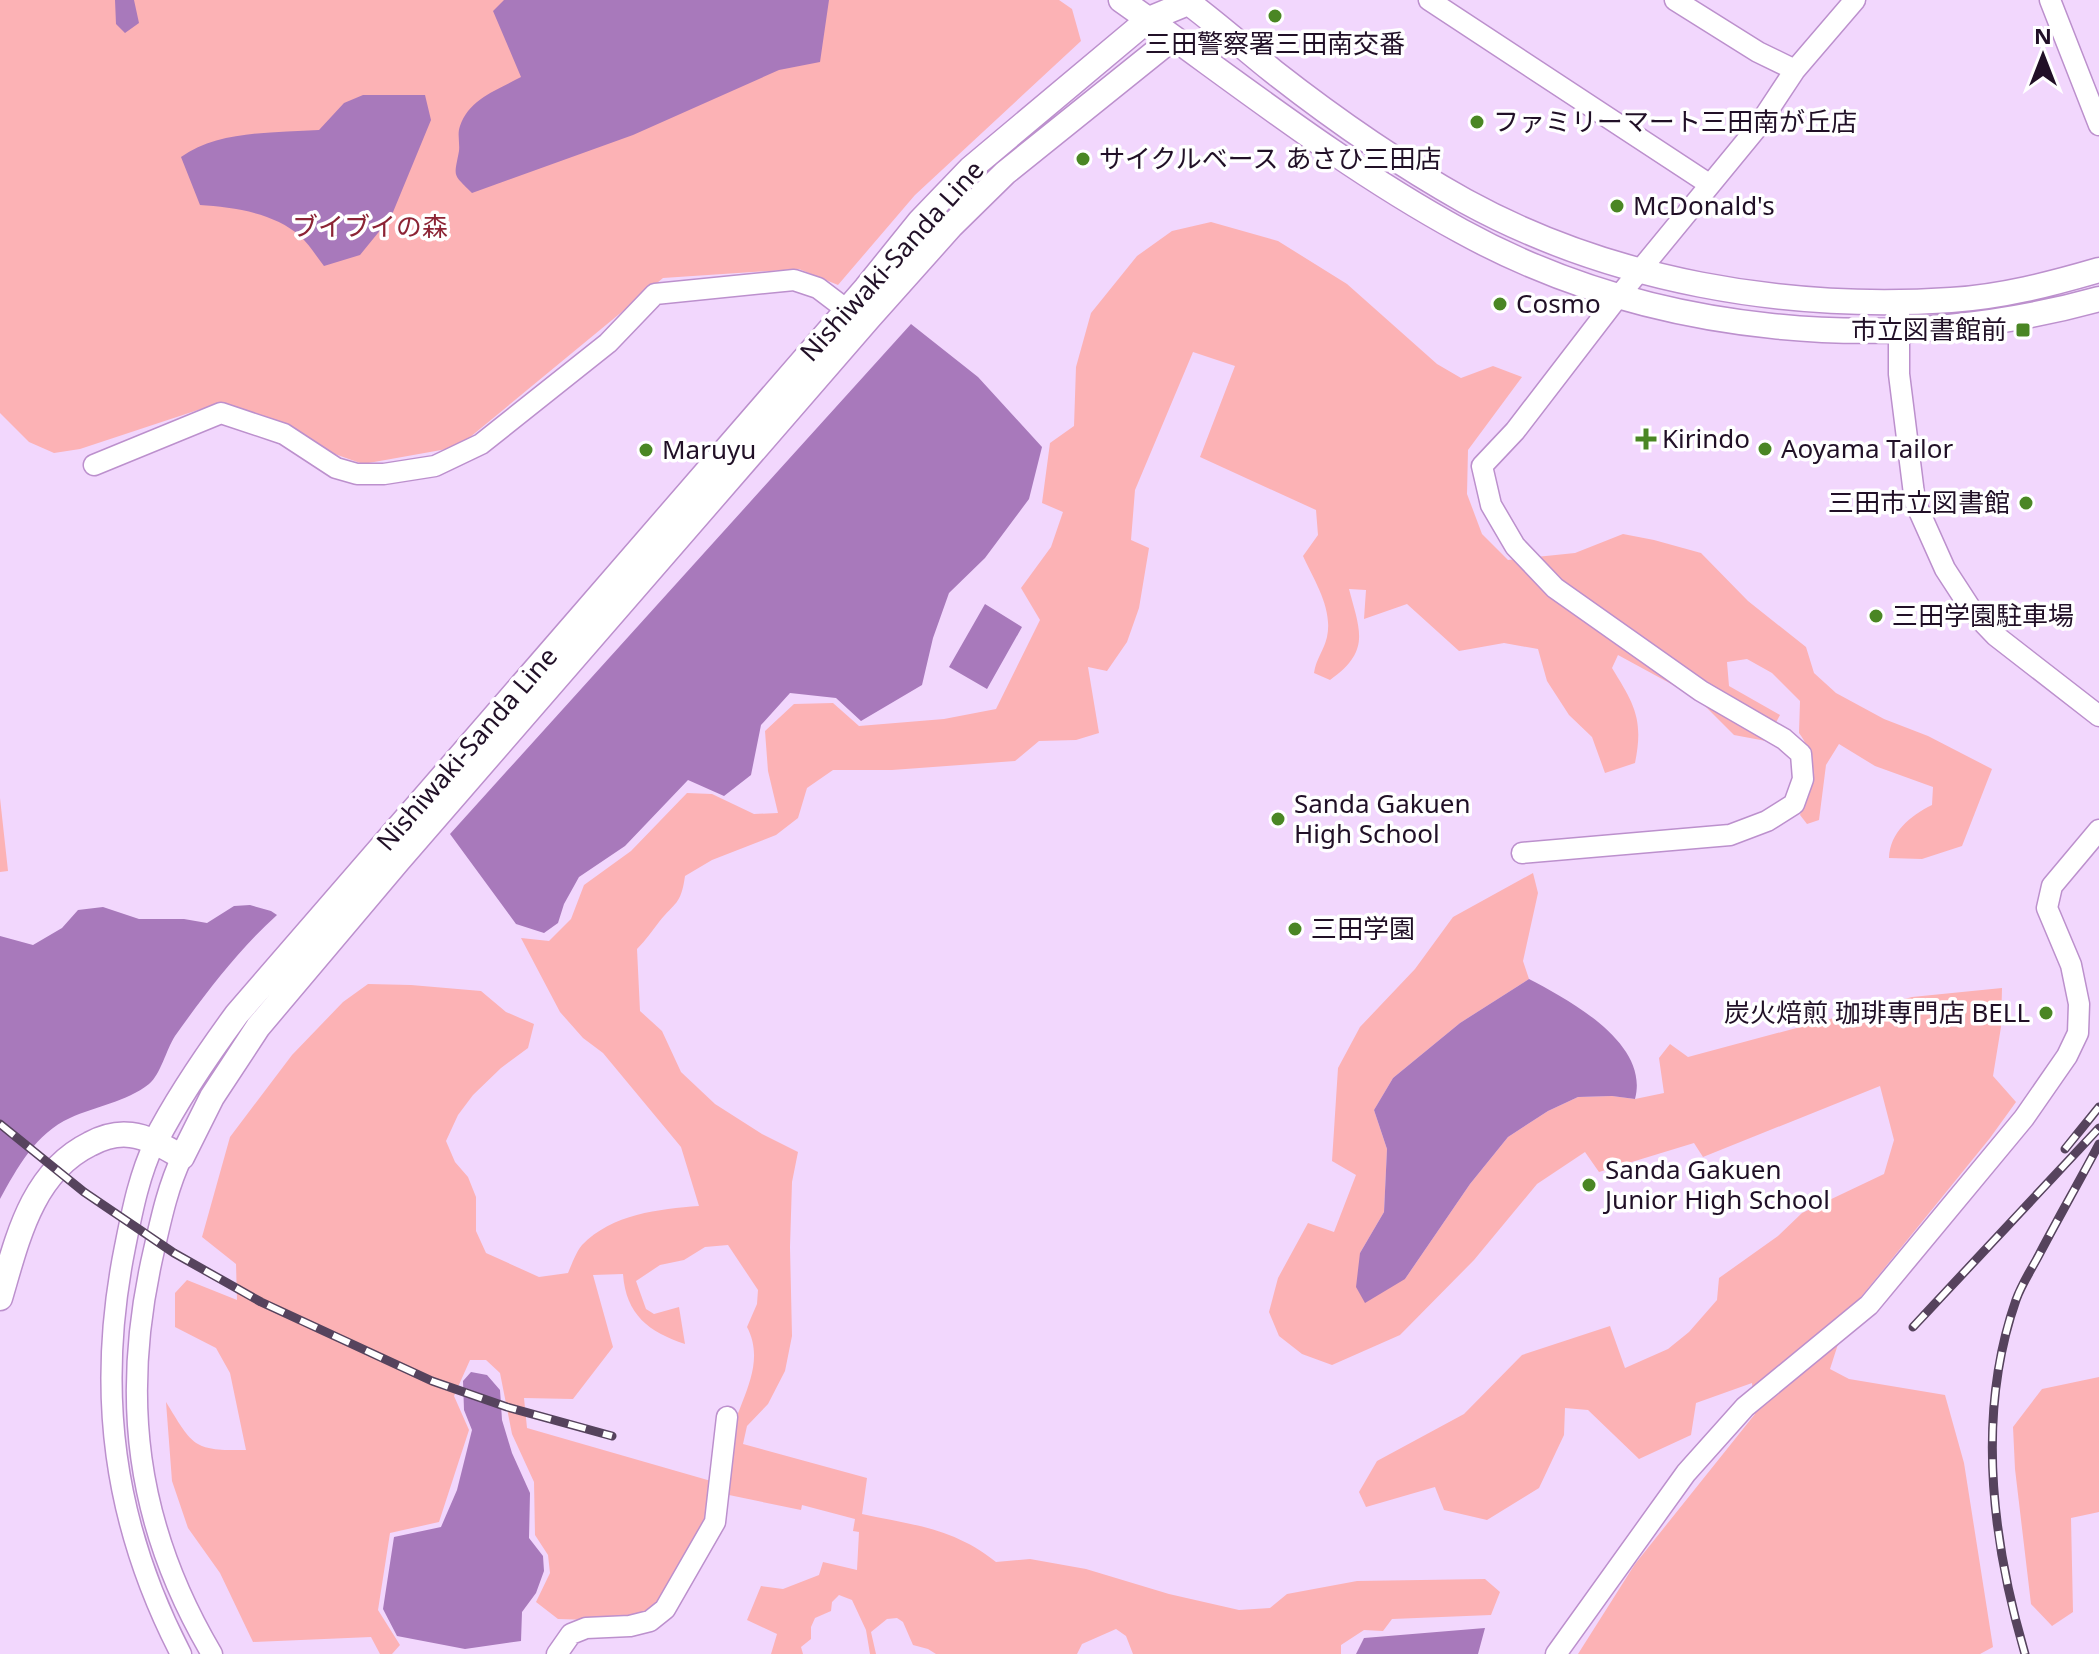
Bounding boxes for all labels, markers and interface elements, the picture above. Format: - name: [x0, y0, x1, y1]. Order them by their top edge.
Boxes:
- marker: 三田警察署三田南交番: [1266, 7, 1284, 25]
- north arrow: [2003, 16, 2083, 96]
- text: N: [2034, 20, 2052, 50]
- place label: 三田警察署三田南交番: [1145, 25, 1405, 61]
- place label: ファミリーマート三田南が丘店: [1493, 103, 1857, 139]
- marker: ファミリーマート三田南が丘店: [1468, 113, 1486, 131]
- place label: サイクルベース あさひ三田店: [1099, 140, 1441, 176]
- marker: サイクルベース あさひ三田店: [1074, 150, 1092, 168]
- street label: Nishiwaki-Sanda Line: [791, 152, 991, 369]
- place label: McDonald's: [1633, 187, 1775, 223]
- marker: McDonald's: [1608, 197, 1626, 215]
- park label: ブイブイの森: [292, 208, 448, 244]
- place label: Cosmo: [1516, 285, 1601, 321]
- marker: Cosmo: [1491, 295, 1509, 313]
- place label: 市立図書館前: [1851, 311, 2007, 347]
- marker: 市立図書館前: [2014, 321, 2032, 339]
- place label: Kirindo: [1662, 420, 1750, 456]
- marker: Kirindo: [1637, 430, 1655, 448]
- place label: Aoyama Tailor: [1781, 430, 1953, 466]
- place label: Maruyu: [662, 431, 756, 467]
- marker: Aoyama Tailor: [1756, 440, 1774, 458]
- marker: Maruyu: [637, 441, 655, 459]
- place label: 三田市立図書館: [1828, 484, 2010, 520]
- marker: 三田市立図書館: [2017, 494, 2035, 512]
- place label: 三田学園駐車場: [1892, 597, 2074, 633]
- marker: 三田学園駐車場: [1867, 607, 1885, 625]
- street label: Nishiwaki-Sanda Line: [368, 639, 565, 858]
- place label: Sanda Gakuen High School: [1294, 785, 1470, 851]
- marker: Sanda Gakuen High School: [1269, 810, 1287, 828]
- place label: 三田学園: [1311, 910, 1415, 946]
- marker: 三田学園: [1286, 920, 1304, 938]
- place label: 炭火焙煎 珈琲専門店 BELL: [1724, 994, 2030, 1030]
- marker: 炭火焙煎 珈琲専門店 BELL: [2037, 1004, 2055, 1022]
- place label: Sanda Gakuen Junior High School: [1602, 1151, 1830, 1217]
- marker: Sanda Gakuen Junior High School: [1580, 1176, 1598, 1194]

